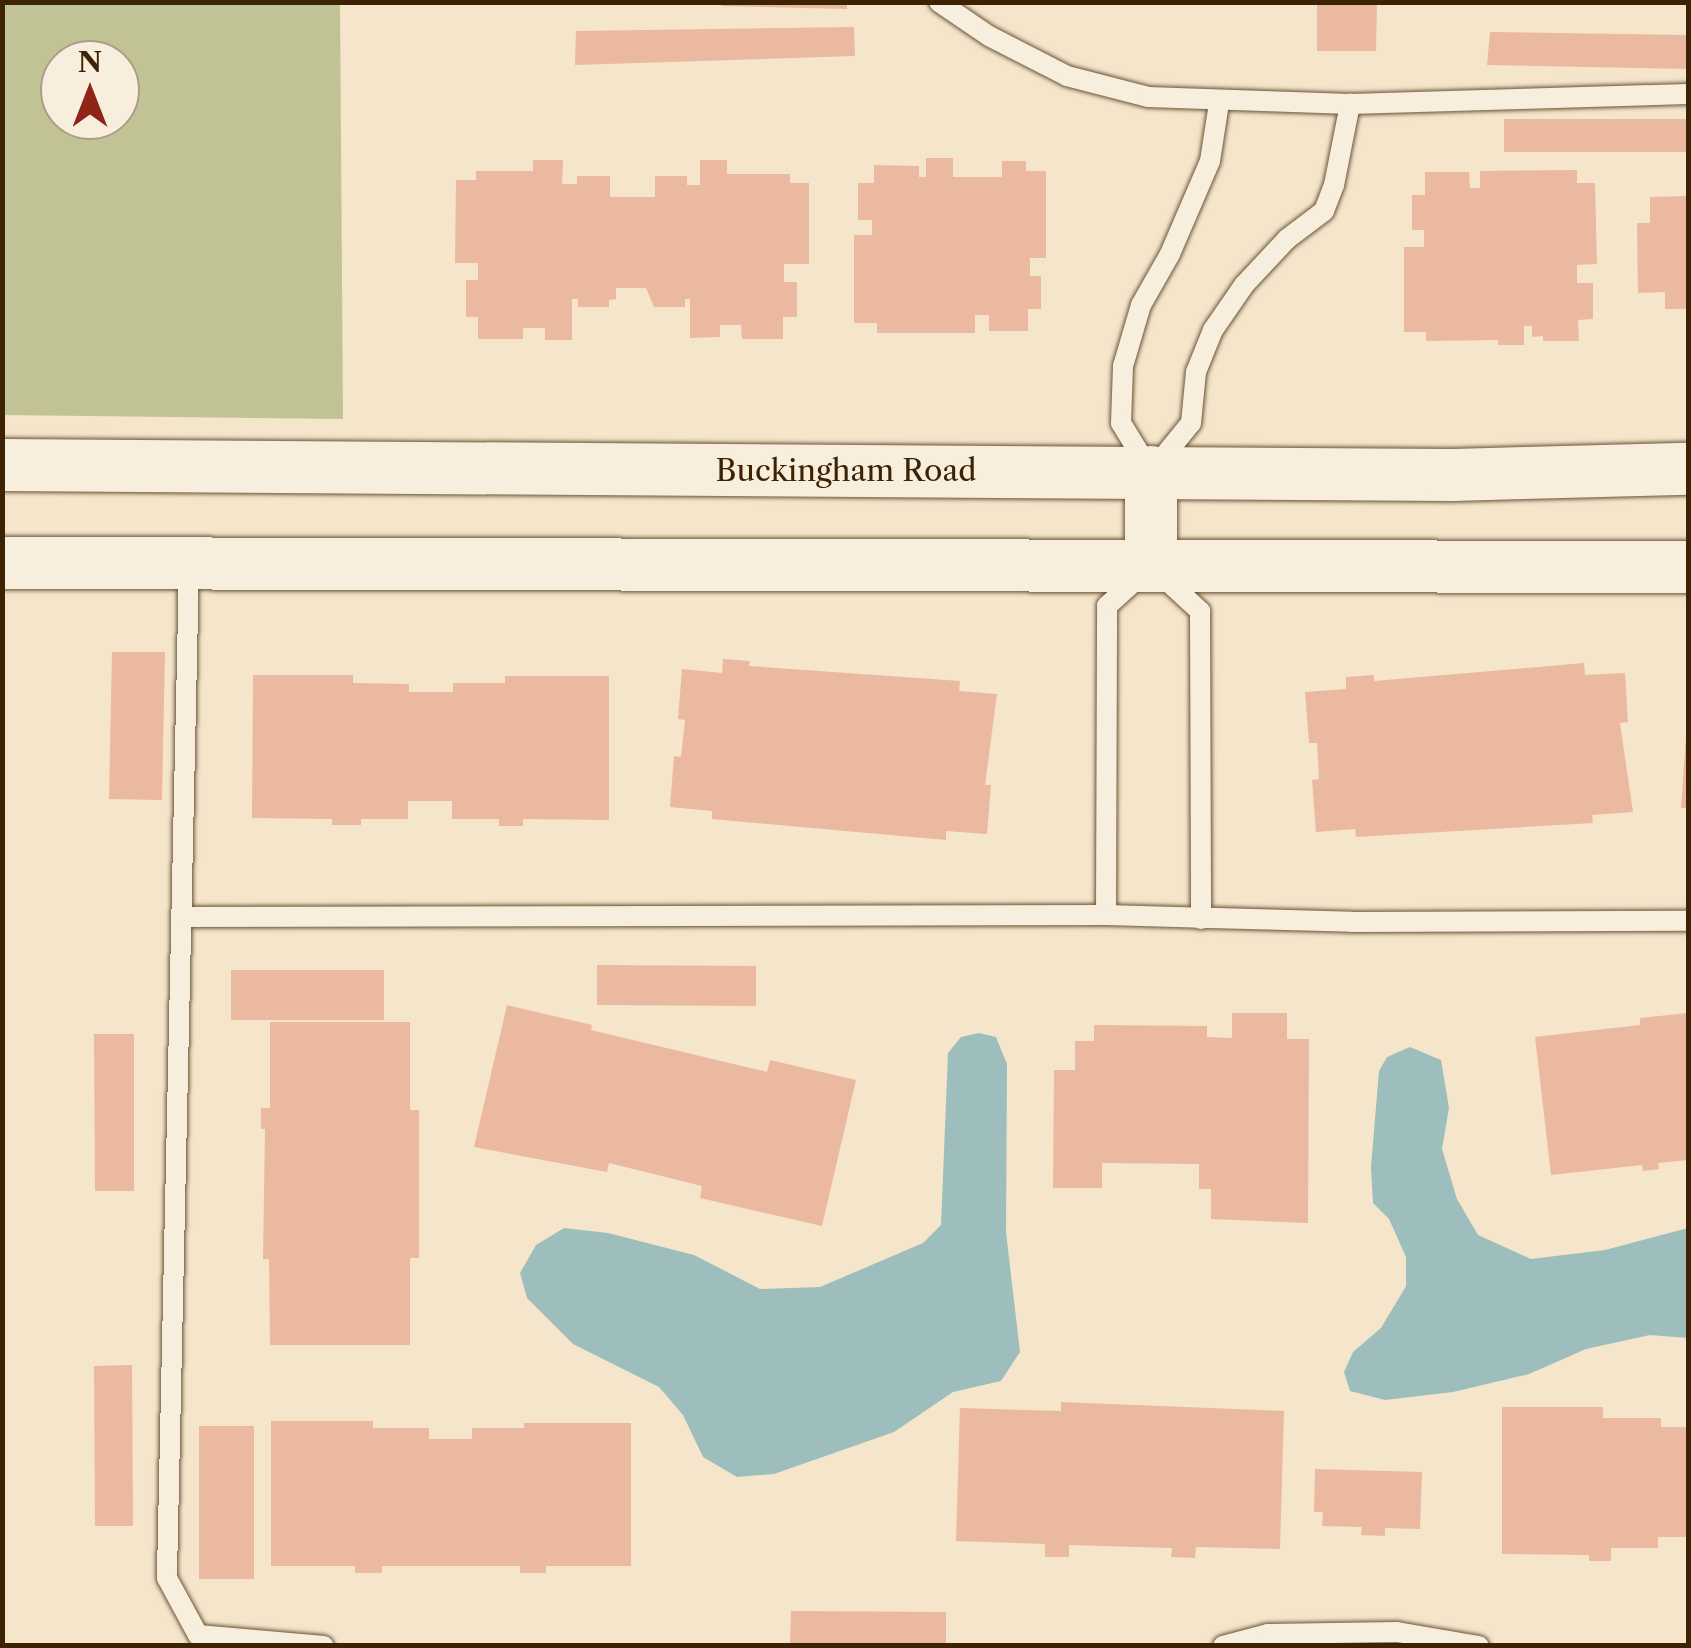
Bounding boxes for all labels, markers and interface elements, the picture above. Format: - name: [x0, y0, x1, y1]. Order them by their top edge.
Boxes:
- north arrow: [40, 40, 140, 140]
- text: N: [78, 45, 102, 79]
- street label: Buckingham Road: [716, 453, 976, 489]

